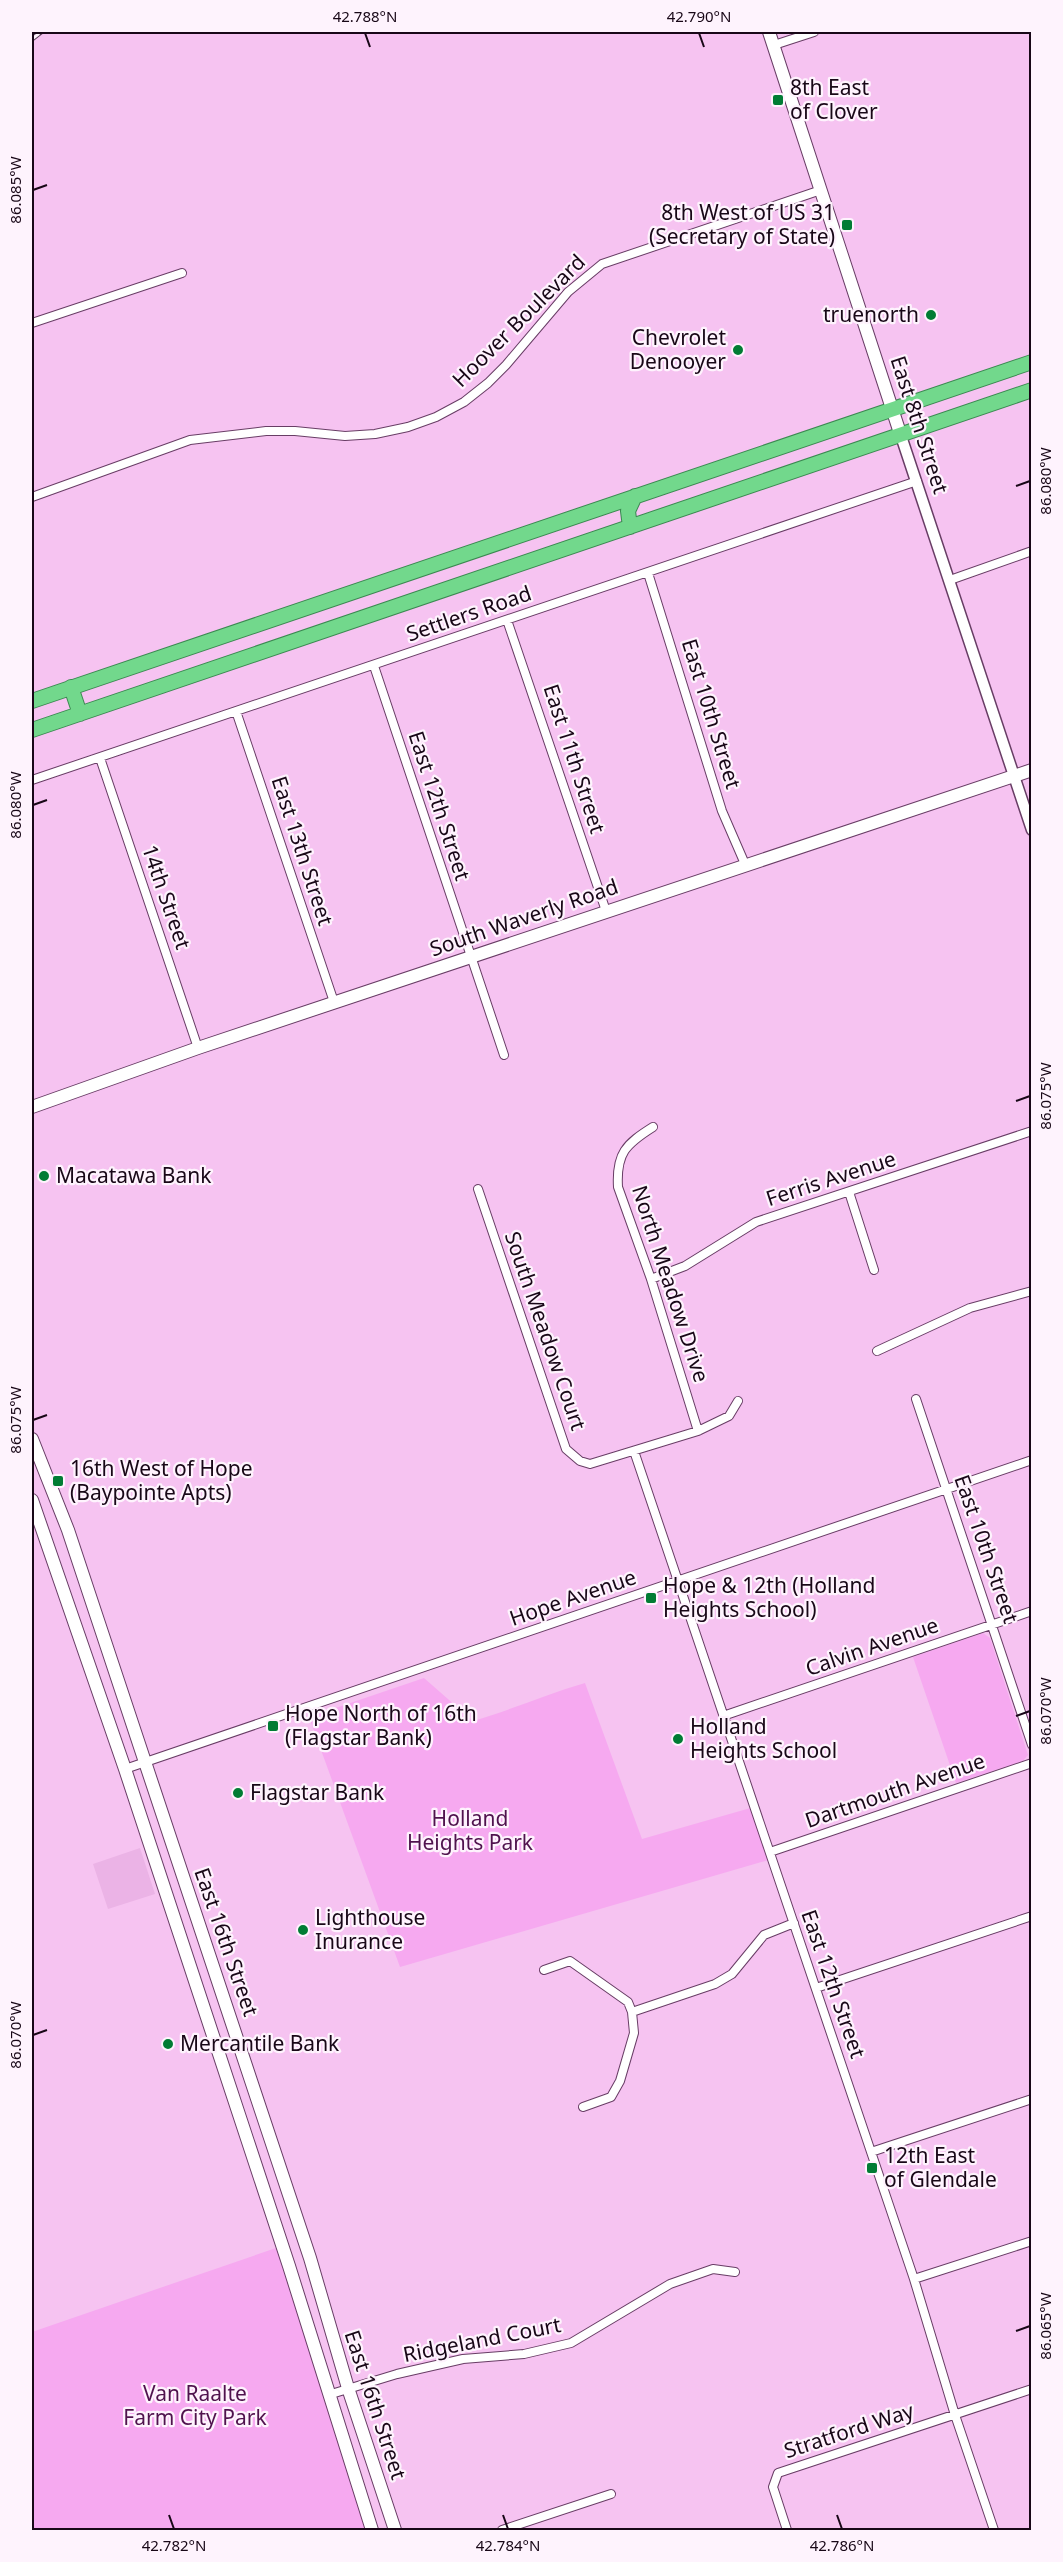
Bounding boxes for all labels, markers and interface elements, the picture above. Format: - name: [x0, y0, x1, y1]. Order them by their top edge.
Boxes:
- text: 42.788°N: [333, 6, 397, 26]
- text: 42.790°N: [667, 6, 731, 26]
- place label: 8th East of Clover: [790, 73, 878, 125]
- marker: 8th East of Clover: [771, 93, 785, 107]
- text: 86.085°W: [5, 156, 25, 224]
- place label: 8th West of US 31 (Secretary of State): [649, 198, 835, 250]
- marker: 8th West of US 31 (Secretary of State): [840, 218, 854, 232]
- street label: Hoover Boulevard: [446, 248, 591, 393]
- place label: truenorth: [823, 300, 919, 328]
- marker: truenorth: [924, 308, 938, 322]
- place label: Chevrolet Denooyer: [630, 323, 726, 375]
- marker: Chevrolet Denooyer: [731, 343, 745, 357]
- street label: East 8th Street: [885, 352, 956, 498]
- text: 86.080°W: [1035, 447, 1055, 515]
- street label: Settlers Road: [402, 579, 535, 648]
- street label: East 10th Street: [676, 635, 748, 792]
- street label: East 11th Street: [538, 681, 612, 837]
- street label: East 12th Street: [403, 728, 477, 884]
- text: 86.080°W: [5, 771, 25, 839]
- street label: East 13th Street: [266, 773, 340, 929]
- street label: 14th Street: [136, 841, 198, 953]
- street label: South Waverly Road: [426, 872, 622, 962]
- text: 86.075°W: [1035, 1062, 1055, 1130]
- street label: Ferris Avenue: [762, 1144, 899, 1212]
- place label: Macatawa Bank: [56, 1161, 212, 1189]
- marker: Macatawa Bank: [37, 1169, 51, 1183]
- street label: North Meadow Drive: [626, 1182, 716, 1386]
- street label: South Meadow Court: [499, 1228, 593, 1434]
- text: 86.075°W: [5, 1386, 25, 1454]
- place label: 16th West of Hope (Baypointe Apts): [70, 1454, 253, 1506]
- street label: East 10th Street: [948, 1471, 1026, 1627]
- marker: 16th West of Hope (Baypointe Apts): [51, 1474, 65, 1488]
- street label: Hope Avenue: [506, 1562, 640, 1632]
- place label: Hope & 12th (Holland Heights School): [663, 1571, 875, 1623]
- marker: Hope & 12th (Holland Heights School): [644, 1591, 658, 1605]
- street label: Calvin Avenue: [802, 1610, 942, 1682]
- text: 86.070°W: [1035, 1677, 1055, 1745]
- place label: Hope North of 16th (Flagstar Bank): [285, 1699, 477, 1751]
- place label: Holland Heights School: [690, 1712, 837, 1764]
- marker: Hope North of 16th (Flagstar Bank): [266, 1719, 280, 1733]
- marker: Holland Heights School: [671, 1732, 685, 1746]
- street label: Dartmouth Avenue: [801, 1746, 988, 1834]
- place label: Flagstar Bank: [250, 1778, 385, 1806]
- marker: Flagstar Bank: [231, 1786, 245, 1800]
- park label: Holland Heights Park: [407, 1804, 534, 1856]
- street label: East 16th Street: [188, 1864, 266, 2020]
- place label: Lighthouse Inurance: [315, 1903, 425, 1955]
- street label: East 12th Street: [795, 1906, 873, 2062]
- marker: Lighthouse Inurance: [296, 1923, 310, 1937]
- text: 86.070°W: [5, 2001, 25, 2069]
- place label: Mercantile Bank: [180, 2029, 340, 2057]
- marker: Mercantile Bank: [161, 2037, 175, 2051]
- place label: 12th East of Glendale: [884, 2141, 997, 2193]
- marker: 12th East of Glendale: [865, 2161, 879, 2175]
- text: 86.065°W: [1035, 2292, 1055, 2360]
- street label: Ridgeland Court: [401, 2310, 563, 2368]
- street label: East 16th Street: [339, 2327, 413, 2483]
- park label: Van Raalte Farm City Park: [123, 2379, 267, 2431]
- street label: Stratford Way: [780, 2396, 917, 2464]
- text: 42.782°N: [142, 2535, 206, 2555]
- text: 42.784°N: [476, 2535, 540, 2555]
- text: 42.786°N: [810, 2535, 874, 2555]

